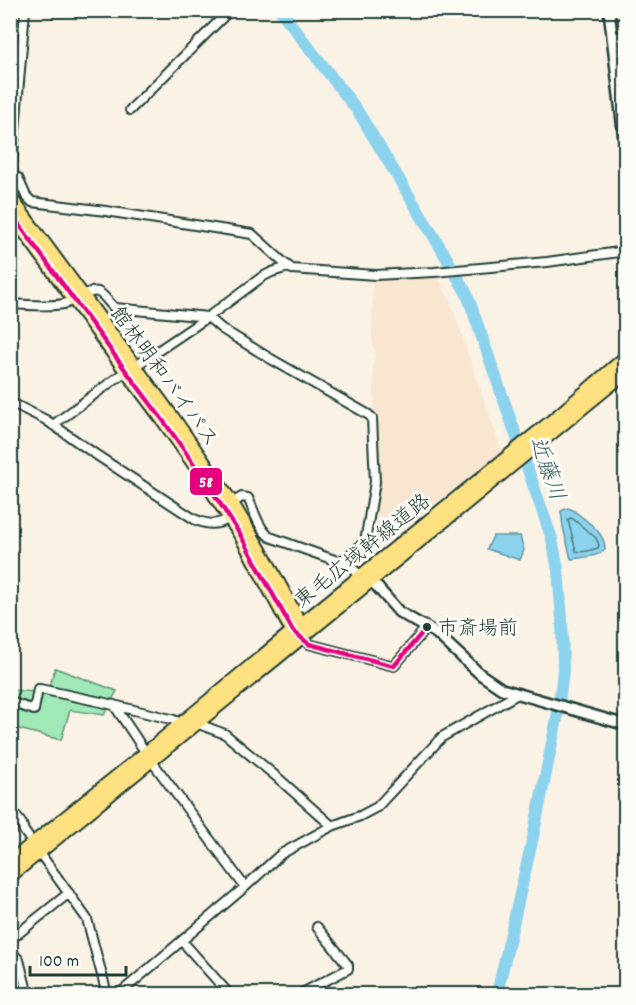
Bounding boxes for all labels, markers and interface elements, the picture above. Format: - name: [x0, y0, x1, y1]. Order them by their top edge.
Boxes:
- street label: 館林明和バイパス: [101, 301, 224, 454]
- water label: 近藤川: [520, 433, 571, 505]
- line badge: 58: [189, 467, 223, 496]
- text: 58: [199, 472, 213, 495]
- street label: 東毛広域幹線道路: [289, 488, 439, 617]
- place label: 市斎場前: [438, 616, 518, 644]
- marker: 市斎場前: [421, 621, 433, 633]
- scale bar: [30, 939, 126, 977]
- text: 100 m: [39, 950, 79, 975]

